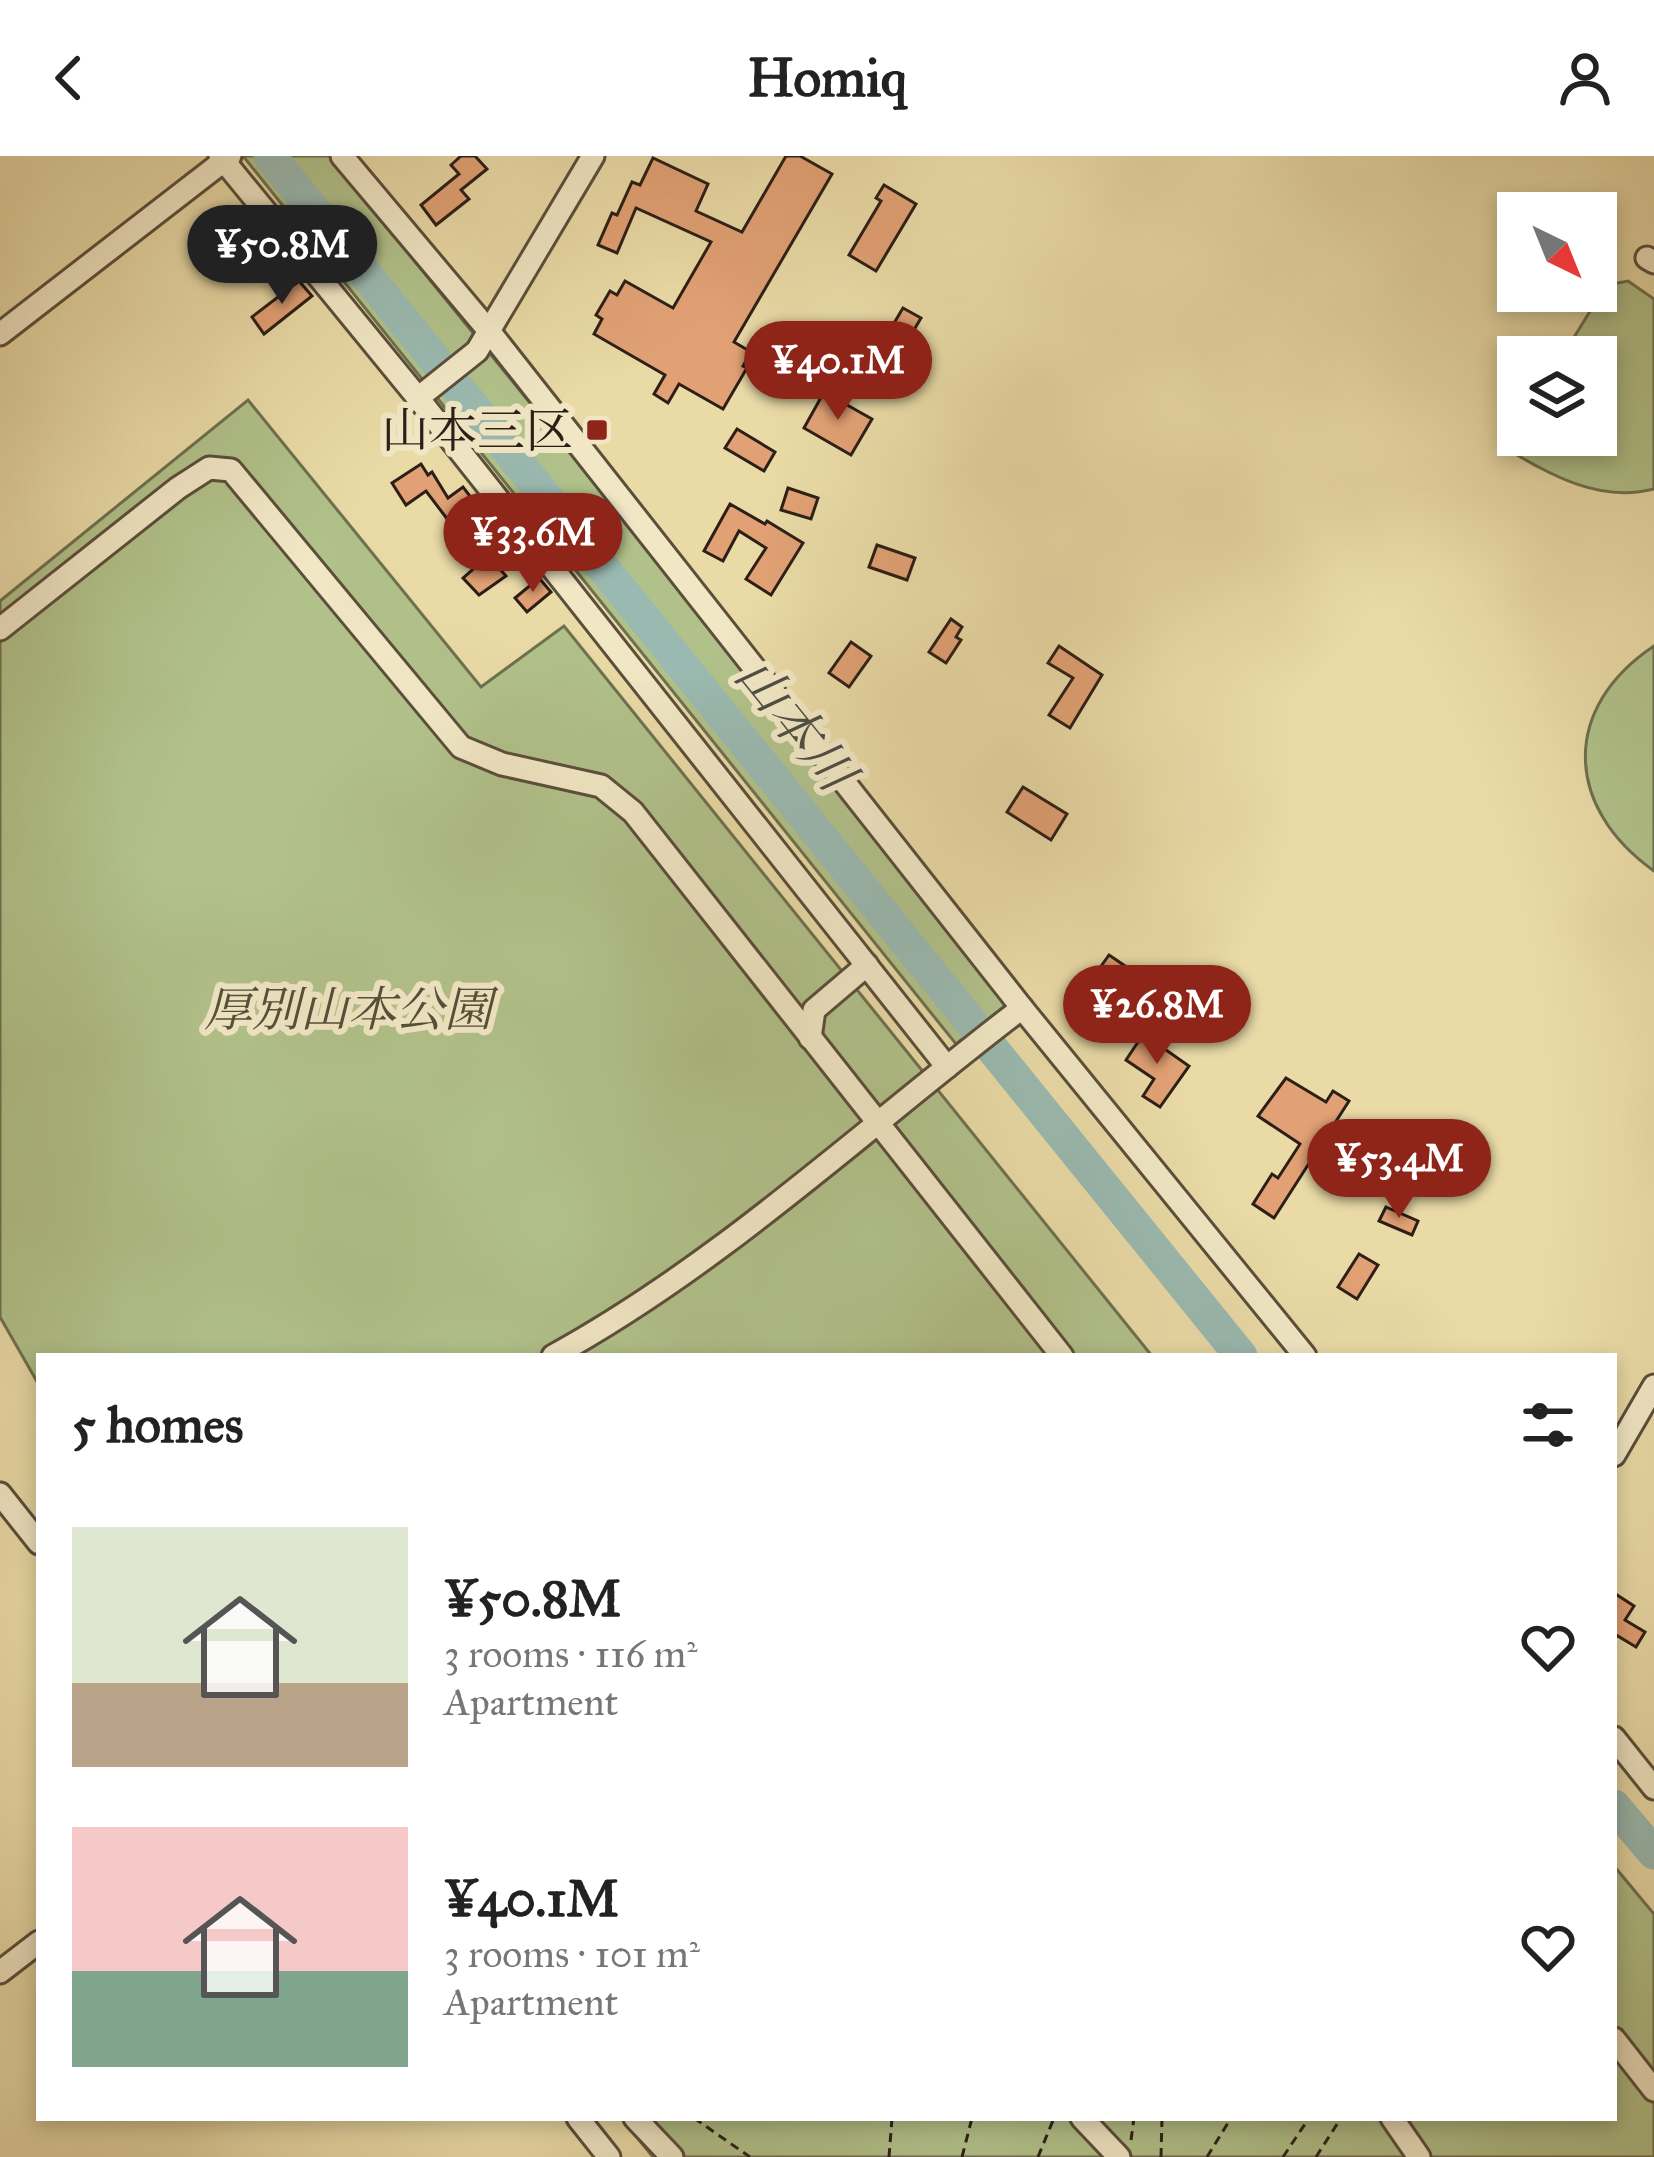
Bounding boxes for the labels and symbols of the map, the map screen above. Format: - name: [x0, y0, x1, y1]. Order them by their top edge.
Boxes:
- north arrow: [1497, 192, 1617, 312]
- pin: ¥50.8M: [184, 205, 380, 307]
- pin: ¥40.1M: [740, 321, 936, 423]
- place label: 山本三区: [381, 401, 573, 460]
- marker: 山本三区: [584, 417, 610, 443]
- pin: ¥33.6M: [435, 493, 631, 595]
- water label: 山本川: [723, 645, 870, 807]
- pin: ¥26.8M: [1059, 965, 1255, 1067]
- park label: 厚別山本公園: [204, 980, 499, 1039]
- pin: ¥53.4M: [1301, 1119, 1497, 1221]

